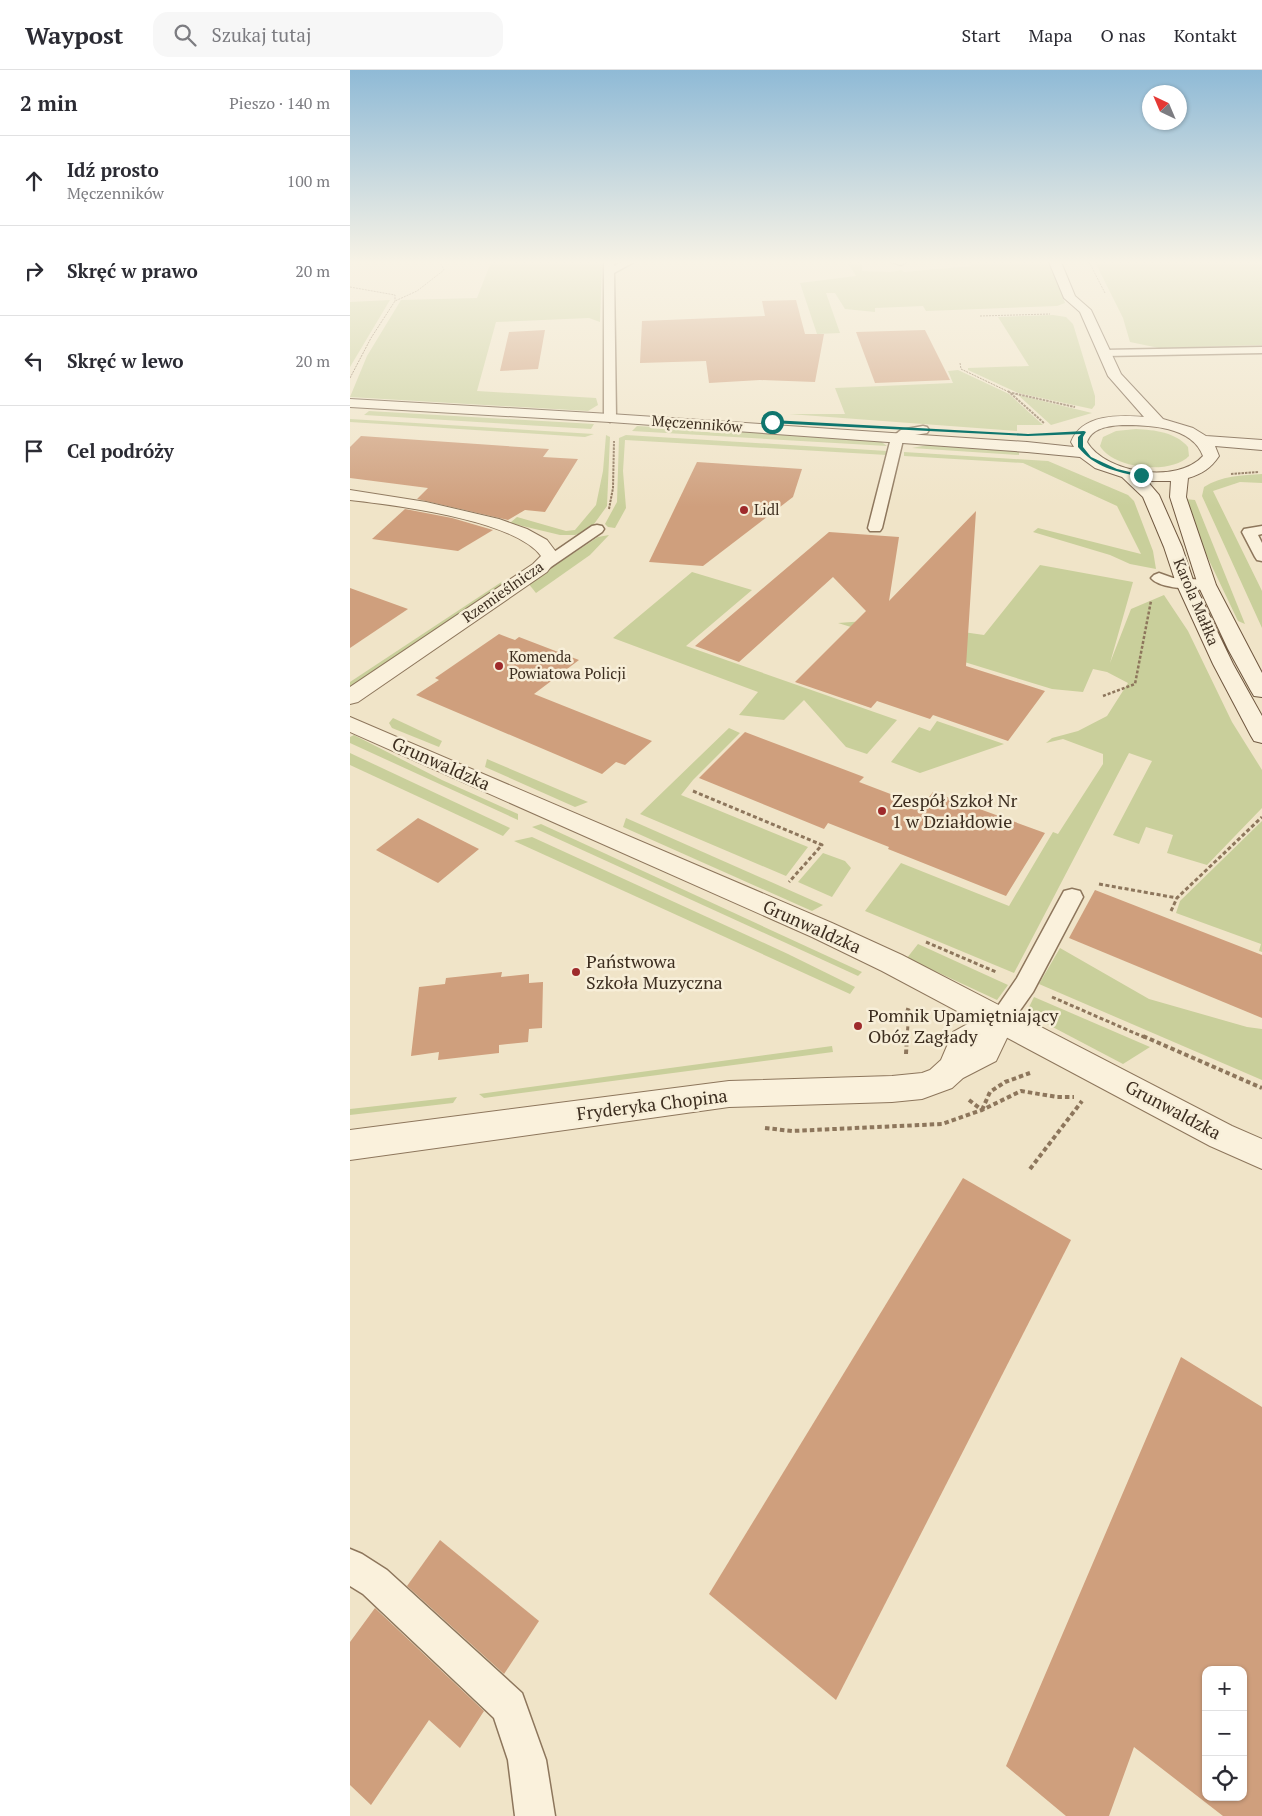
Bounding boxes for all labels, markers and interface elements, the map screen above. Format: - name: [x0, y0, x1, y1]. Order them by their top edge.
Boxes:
- search box: [153, 12, 503, 57]
- text: Waypost: [25, 19, 123, 51]
- icon: search: [171, 21, 199, 49]
- text: Szukaj tutaj: [211, 22, 311, 47]
- text: Start: [962, 23, 1001, 47]
- text: Mapa: [1029, 23, 1073, 47]
- text: O nas: [1101, 23, 1146, 47]
- text: Kontakt: [1174, 23, 1237, 47]
- north arrow: [1142, 85, 1187, 130]
- text: 2 min: [20, 89, 77, 117]
- text: Pieszo · 140 m: [229, 92, 330, 114]
- text: Idź prosto: [67, 157, 159, 182]
- icon: ahead: [20, 167, 48, 195]
- text: 100 m: [287, 170, 330, 192]
- text: Męczenników: [67, 182, 164, 204]
- icon: right: [20, 257, 48, 285]
- text: Skręć w prawo: [67, 258, 198, 283]
- text: 20 m: [295, 260, 330, 282]
- icon: left: [20, 347, 48, 375]
- text: Skręć w lewo: [67, 348, 184, 373]
- text: 20 m: [295, 350, 330, 372]
- street label: Męczenników: [651, 410, 744, 436]
- route start: [761, 411, 784, 434]
- icon: arrive: [20, 437, 48, 465]
- text: Cel podróży: [67, 438, 174, 463]
- route end: [1130, 464, 1153, 487]
- place label: Lidl: [754, 499, 780, 519]
- marker: Lidl: [738, 504, 750, 516]
- street label: Karola Małłka: [1170, 555, 1224, 649]
- street label: Rzemieślnicza: [458, 556, 547, 627]
- place label: Komenda Powiatowa Policji: [509, 646, 626, 683]
- marker: Komenda Powiatowa Policji: [493, 660, 505, 672]
- street label: Grunwaldzka: [389, 731, 494, 795]
- place label: Zespół Szkoł Nr 1 w Działdowie: [892, 788, 1018, 833]
- marker: Zespół Szkoł Nr 1 w Działdowie: [876, 805, 888, 817]
- street label: Grunwaldzka: [760, 894, 865, 958]
- place label: Państwowa Szkoła Muzyczna: [586, 949, 723, 994]
- marker: Państwowa Szkoła Muzyczna: [570, 966, 582, 978]
- place label: Pomnik Upamiętniający Obóz Zagłady: [868, 1003, 1059, 1048]
- marker: Pomnik Upamiętniający Obóz Zagłady: [852, 1020, 864, 1032]
- street label: Grunwaldzka: [1121, 1074, 1225, 1144]
- street label: Fryderyka Chopina: [575, 1083, 729, 1125]
- map controls: [1202, 1666, 1247, 1801]
- button: +: [1202, 1666, 1247, 1711]
- button: −: [1202, 1711, 1247, 1756]
- button: locate: [1202, 1756, 1247, 1801]

